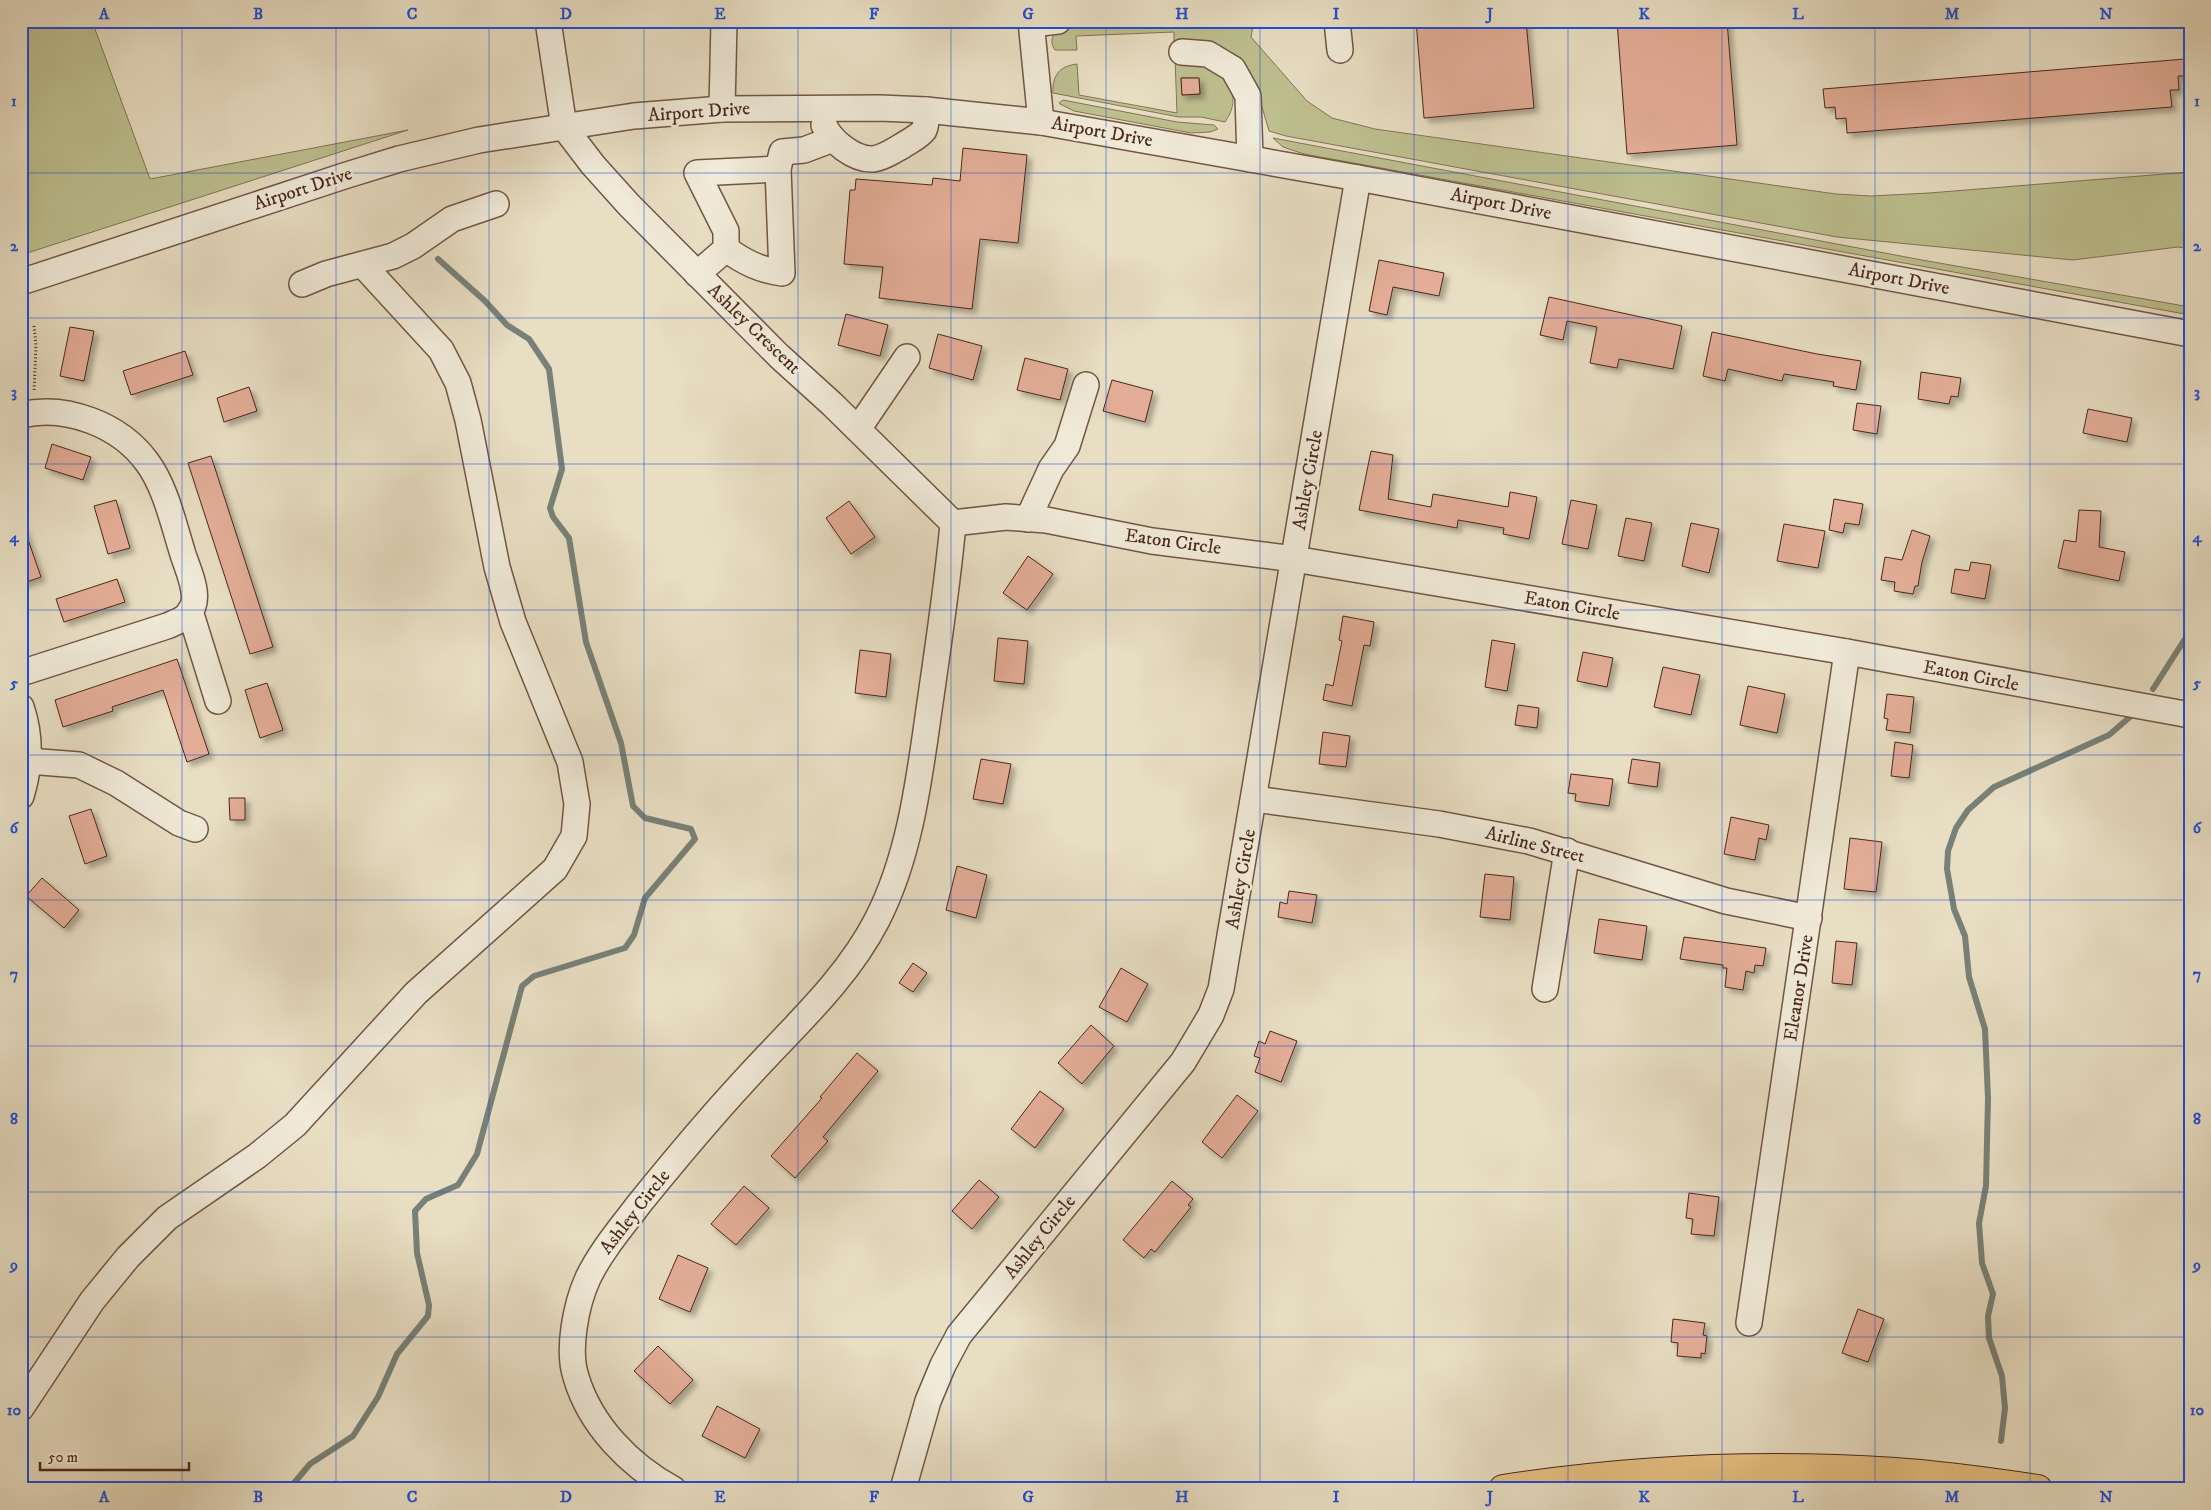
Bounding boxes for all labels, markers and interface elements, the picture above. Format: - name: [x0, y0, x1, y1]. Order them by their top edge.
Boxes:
- text: A: [98, 4, 110, 24]
- text: B: [253, 4, 263, 24]
- text: C: [407, 4, 417, 24]
- text: D: [560, 4, 572, 24]
- text: E: [714, 4, 726, 24]
- text: F: [869, 4, 879, 24]
- text: G: [1022, 4, 1034, 24]
- text: H: [1175, 4, 1189, 24]
- text: I: [1333, 4, 1340, 24]
- text: J: [1485, 4, 1494, 24]
- text: K: [1638, 4, 1650, 24]
- text: L: [1792, 4, 1804, 24]
- text: M: [1945, 4, 1960, 24]
- text: N: [2099, 4, 2113, 24]
- text: 1: [11, 91, 17, 111]
- text: 1: [2194, 91, 2200, 111]
- street label: Airport Drive: [647, 97, 751, 127]
- street label: Airport Drive: [1050, 112, 1155, 152]
- street label: Airport Drive: [251, 162, 355, 216]
- street label: Airport Drive: [1449, 183, 1554, 225]
- text: 2: [10, 236, 19, 256]
- text: 2: [2193, 236, 2202, 256]
- street label: Airport Drive: [1847, 258, 1952, 300]
- street label: Ashley Crescent: [703, 279, 805, 379]
- text: 3: [11, 382, 17, 402]
- text: 3: [2194, 382, 2200, 402]
- street label: Ashley Circle: [1288, 428, 1328, 532]
- street label: Eaton Circle: [1123, 524, 1223, 560]
- text: 4: [8, 527, 19, 547]
- text: 4: [2191, 527, 2202, 547]
- street label: Eaton Circle: [1522, 586, 1622, 626]
- street label: Eaton Circle: [1921, 655, 2021, 697]
- text: 5: [9, 673, 18, 693]
- text: 5: [2192, 673, 2201, 693]
- text: 6: [10, 818, 20, 838]
- text: 6: [2193, 818, 2203, 838]
- street label: Airline Street: [1483, 822, 1587, 868]
- street label: Ashley Circle: [1221, 827, 1261, 931]
- street label: Eleanor Drive: [1779, 933, 1819, 1043]
- text: 7: [10, 964, 18, 984]
- text: 7: [2193, 964, 2201, 984]
- text: 8: [10, 1109, 18, 1129]
- text: 8: [2193, 1109, 2201, 1129]
- street label: Ashley Circle: [595, 1165, 675, 1259]
- street label: Ashley Circle: [999, 1190, 1081, 1284]
- text: 9: [9, 1255, 18, 1275]
- text: 9: [2192, 1255, 2201, 1275]
- text: 10: [7, 1400, 22, 1420]
- text: 10: [2190, 1400, 2205, 1420]
- scale bar: [40, 1440, 189, 1472]
- text: 50 m: [48, 1448, 78, 1467]
- text: A: [98, 1487, 110, 1507]
- text: B: [253, 1487, 263, 1507]
- text: C: [407, 1487, 417, 1507]
- text: D: [560, 1487, 572, 1507]
- text: E: [714, 1487, 726, 1507]
- text: F: [869, 1487, 879, 1507]
- text: G: [1022, 1487, 1034, 1507]
- text: H: [1175, 1487, 1189, 1507]
- text: I: [1333, 1487, 1340, 1507]
- text: J: [1485, 1487, 1494, 1507]
- text: K: [1638, 1487, 1650, 1507]
- text: L: [1792, 1487, 1804, 1507]
- text: M: [1945, 1487, 1960, 1507]
- text: N: [2099, 1487, 2113, 1507]

